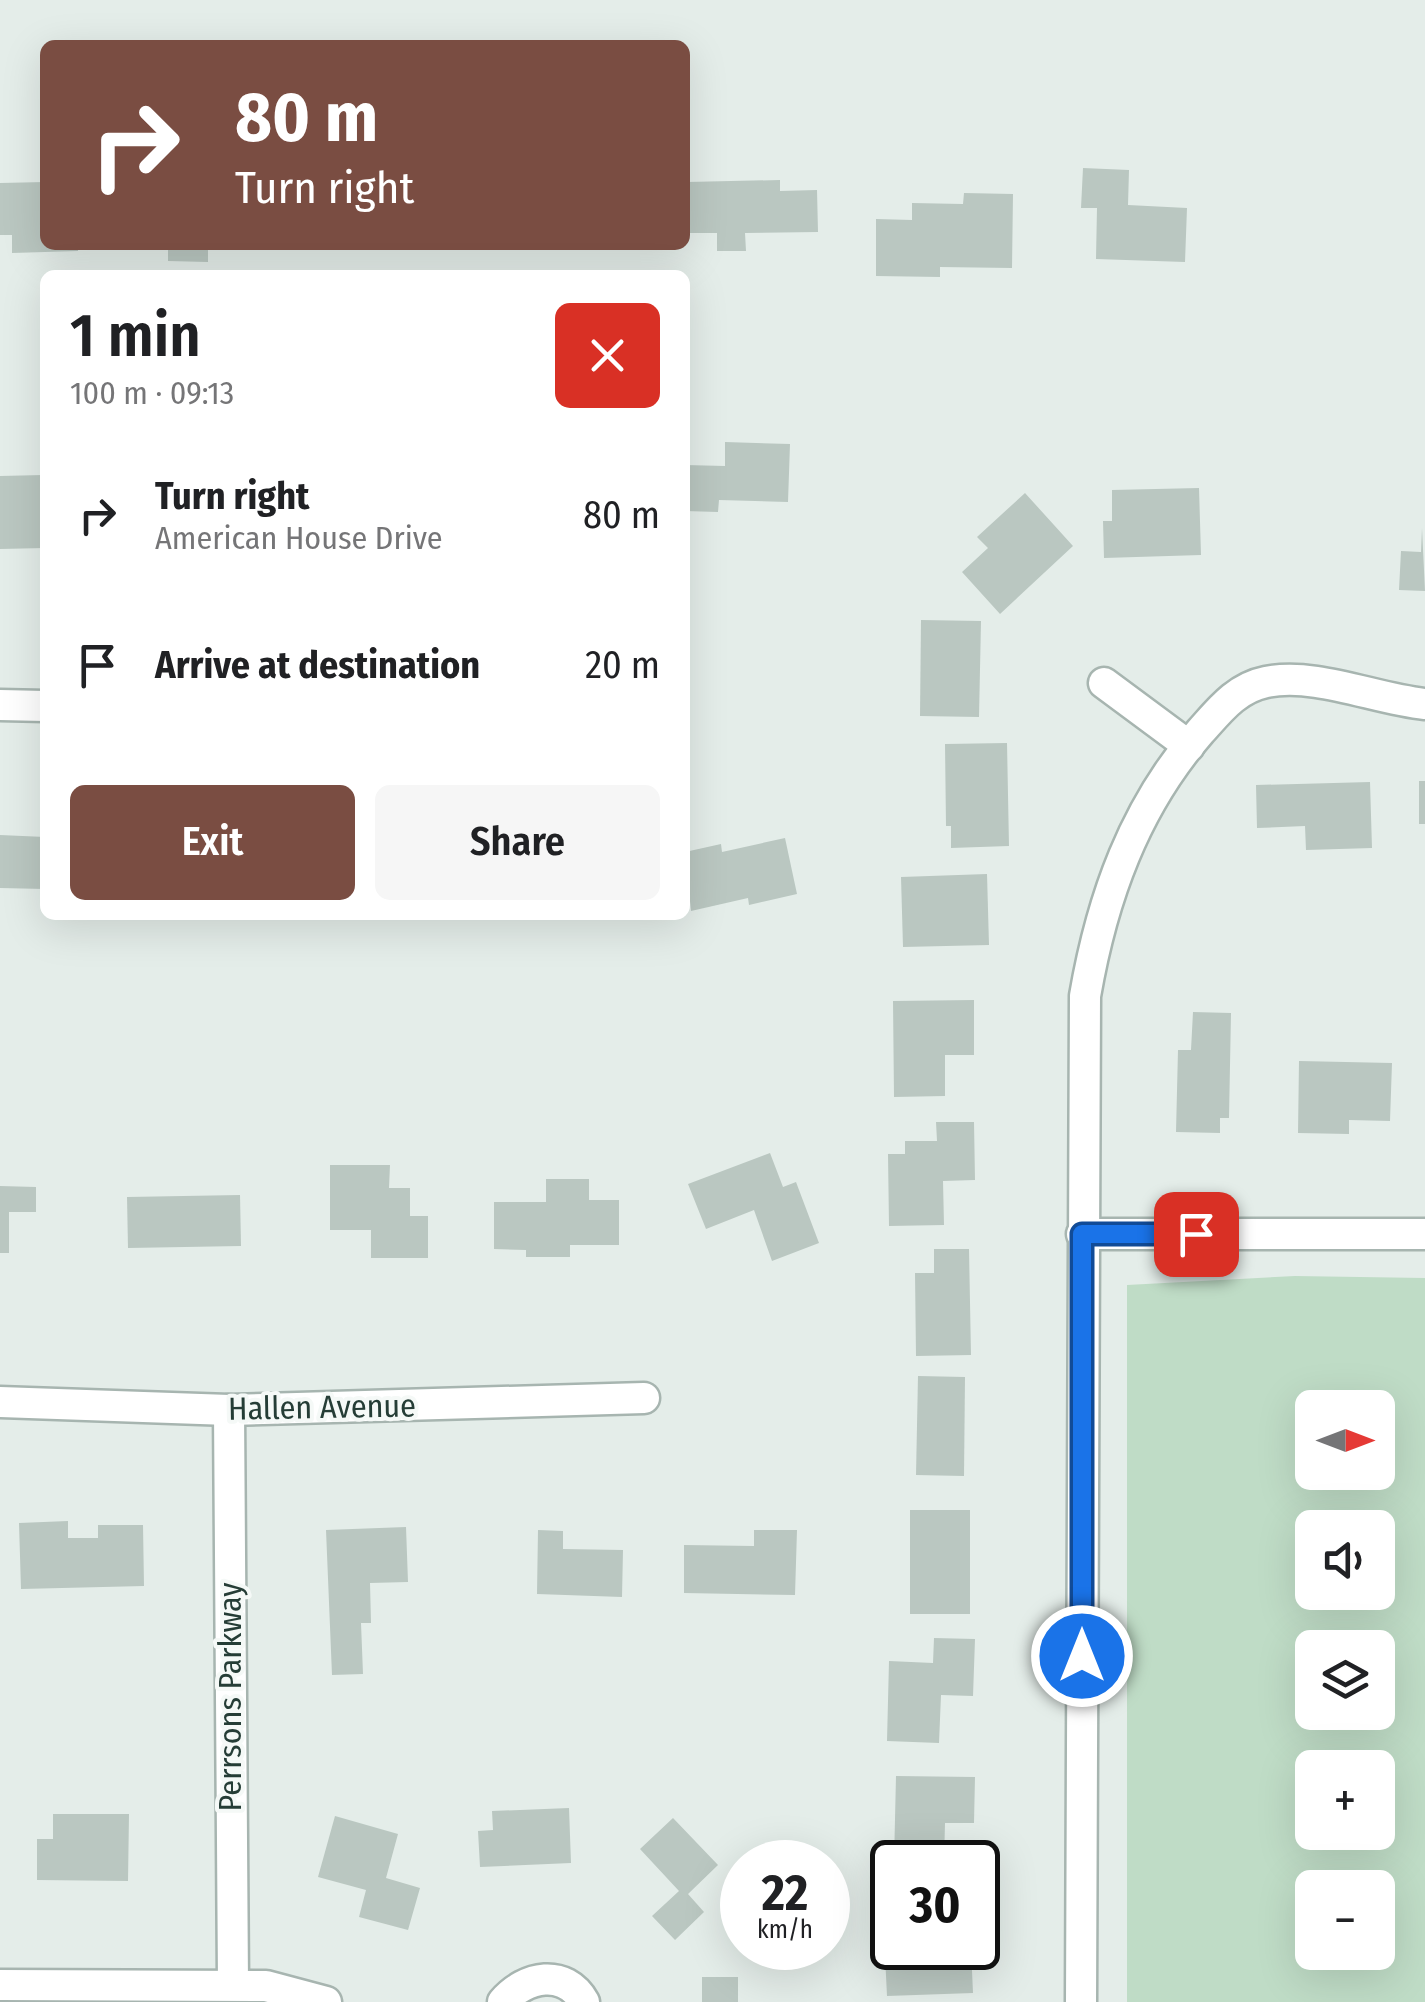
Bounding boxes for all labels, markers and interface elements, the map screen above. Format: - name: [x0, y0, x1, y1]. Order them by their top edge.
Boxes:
- text: 80 m: [235, 76, 378, 160]
- icon: right: [70, 80, 200, 210]
- text: Turn right: [235, 161, 414, 215]
- text: 1 min: [70, 300, 201, 372]
- button: close: [555, 303, 660, 408]
- text: 100 m · 09:13: [70, 374, 234, 412]
- text: Turn right: [155, 473, 309, 519]
- icon: right: [70, 488, 125, 543]
- text: 80 m: [583, 492, 660, 538]
- text: American House Drive: [155, 519, 443, 557]
- icon: arrive: [70, 638, 125, 693]
- text: Arrive at destination: [155, 642, 480, 688]
- text: 20 m: [585, 642, 660, 688]
- button: Exit: [70, 785, 355, 900]
- button: Share: [375, 785, 660, 900]
- pin: [1154, 1192, 1239, 1277]
- icon: arrive: [1169, 1207, 1224, 1262]
- street label: Hallen Avenue: [228, 1386, 416, 1428]
- north arrow: [1295, 1390, 1395, 1490]
- map controls: [1295, 1390, 1395, 1970]
- button: sound: [1295, 1510, 1395, 1610]
- street label: Perrsons Parkway: [211, 1582, 249, 1811]
- position arrow: [1030, 1604, 1134, 1708]
- button: layers: [1295, 1630, 1395, 1730]
- button: +: [1295, 1750, 1395, 1850]
- speed limit sign: 30: [870, 1840, 1000, 1970]
- text: 22: [762, 1863, 808, 1923]
- button: −: [1295, 1870, 1395, 1970]
- text: km/h: [757, 1915, 813, 1945]

